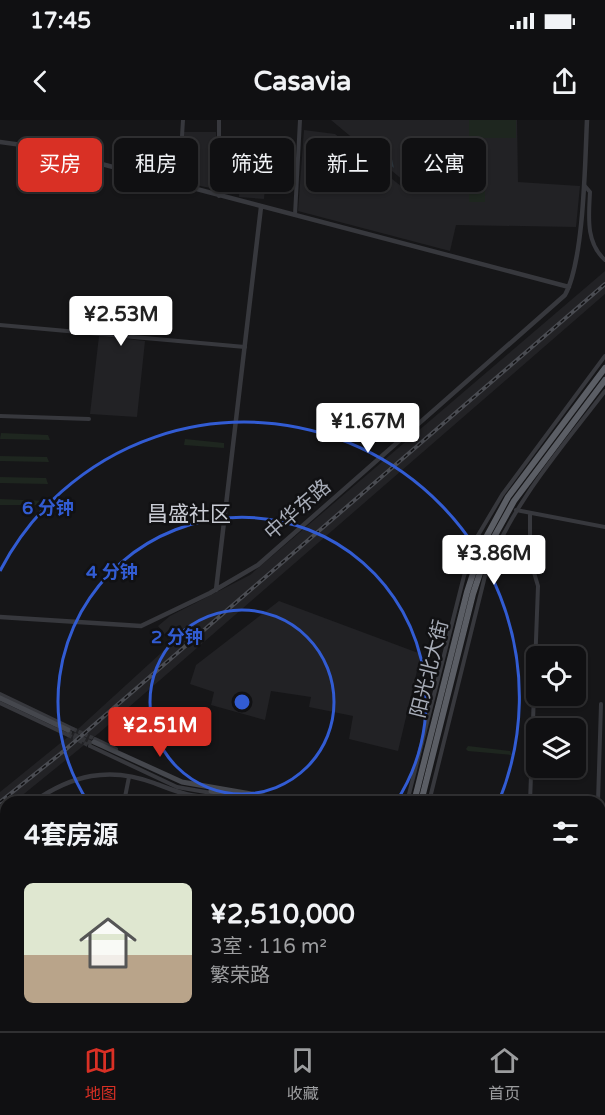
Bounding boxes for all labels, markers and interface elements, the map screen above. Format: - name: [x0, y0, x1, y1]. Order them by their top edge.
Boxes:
- text: 17:45: [30, 8, 91, 34]
- icon: back: [24, 65, 57, 98]
- text: Casavia: [253, 65, 352, 98]
- icon: share: [548, 65, 581, 98]
- chip: 买房: [18, 138, 102, 192]
- chip: 租房: [114, 138, 198, 192]
- chip: 筛选: [210, 138, 294, 192]
- chip: 新上: [306, 138, 390, 192]
- chip: 公寓: [402, 138, 486, 192]
- pin: ¥2.53M: [72, 296, 170, 347]
- text: ¥2.53M: [83, 303, 159, 327]
- pin: ¥1.67M: [319, 403, 417, 454]
- text: ¥1.67M: [330, 410, 406, 434]
- street label: 中华东路: [260, 475, 336, 545]
- text: 6 分钟: [22, 497, 74, 519]
- district label: 昌盛社区: [147, 502, 231, 527]
- pin: ¥3.86M: [445, 535, 543, 586]
- text: ¥3.86M: [456, 542, 532, 566]
- text: 4 分钟: [86, 561, 138, 583]
- street label: 阳光北大街: [406, 618, 454, 720]
- text: 2 分钟: [151, 626, 203, 648]
- map controls: [526, 646, 586, 778]
- button: locate: [526, 646, 586, 706]
- centre of rings: [232, 692, 252, 712]
- pin: ¥2.51M: [111, 707, 209, 758]
- text: ¥2.51M: [122, 714, 198, 738]
- button: layers: [526, 718, 586, 778]
- icon: filters: [549, 816, 582, 849]
- text: 4套房源: [24, 820, 118, 851]
- text: ¥2,510,000: [210, 899, 355, 930]
- icon: home: [72, 907, 144, 979]
- text: 3室 · 116 m²: [210, 935, 327, 959]
- text: 繁荣路: [210, 964, 270, 988]
- tab: 地图: [84, 1044, 117, 1104]
- tab: 收藏: [286, 1044, 319, 1104]
- tab: 首页: [488, 1044, 521, 1104]

